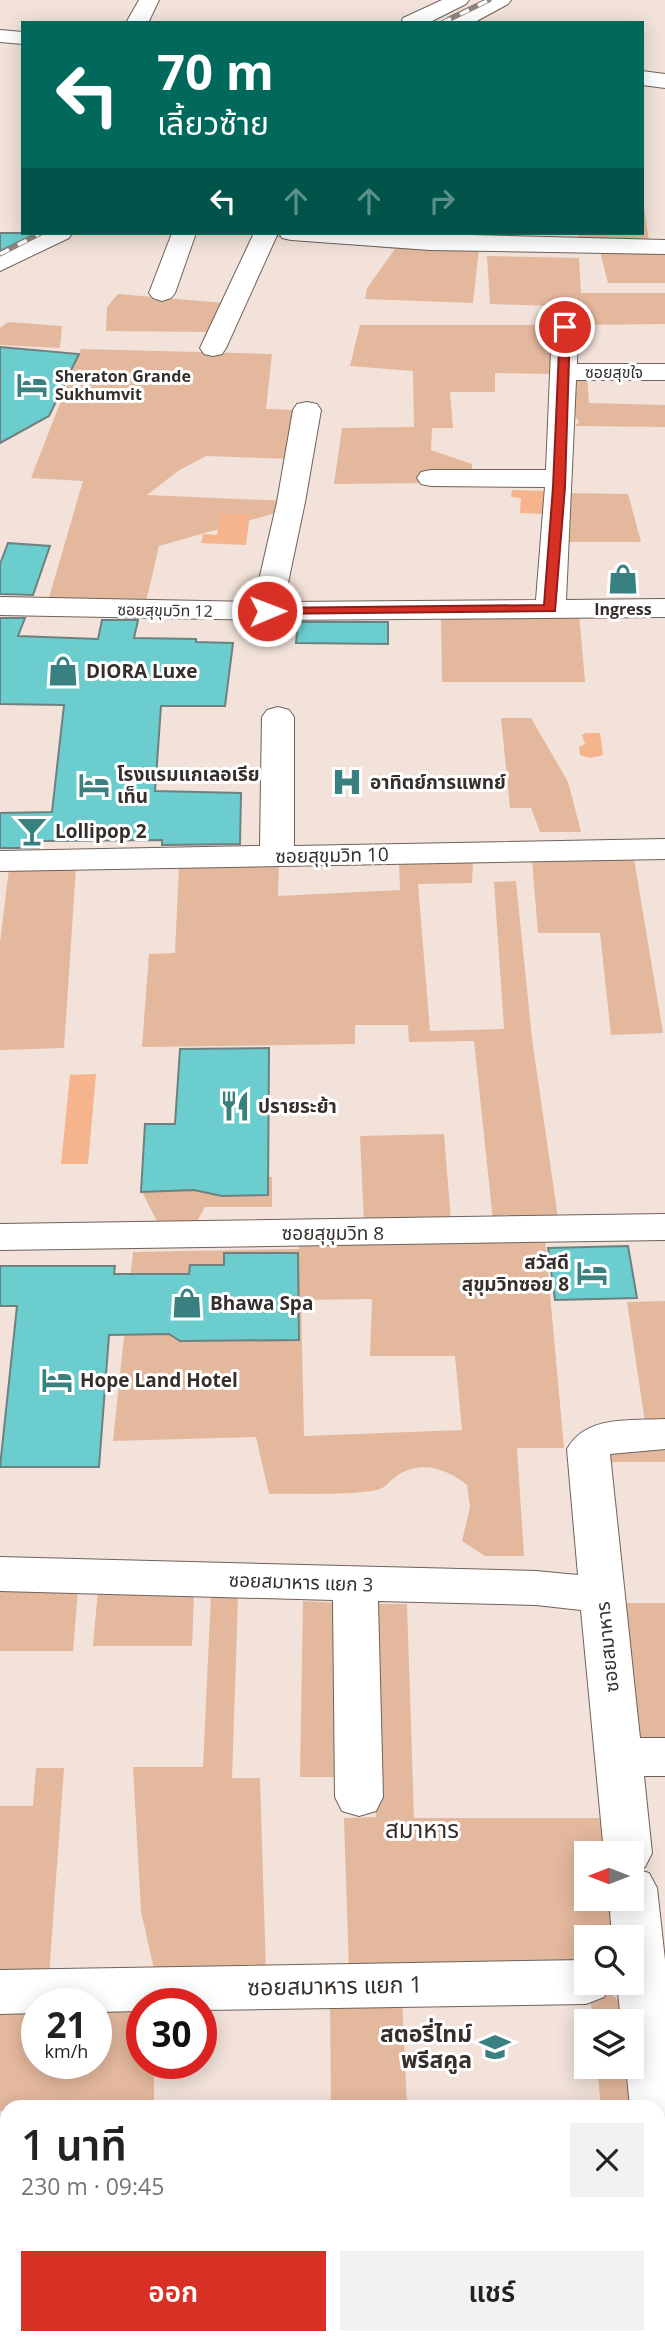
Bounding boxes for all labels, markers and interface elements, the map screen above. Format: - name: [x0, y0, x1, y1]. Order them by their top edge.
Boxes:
- text: 70 m: [157, 38, 274, 104]
- icon: left: [42, 49, 133, 140]
- text: เลี้ยวซ้าย: [157, 101, 269, 144]
- icon: left: [204, 182, 242, 220]
- icon: ahead: [277, 182, 315, 220]
- icon: ahead: [350, 182, 388, 220]
- icon: right: [423, 182, 461, 220]
- pin: [535, 297, 595, 357]
- icon: arrive: [546, 308, 584, 346]
- street label: ซอยสุขใจ: [585, 361, 643, 383]
- place label: Sheraton Grande Sukhumvit: [55, 365, 191, 405]
- hotel icon: Sheraton Grande Sukhumvit: [15, 368, 49, 402]
- shop icon: Ingress: [606, 562, 640, 596]
- position arrow: [230, 574, 304, 648]
- street label: ซอยสุขุมวิท 12: [117, 598, 213, 622]
- place label: Ingress: [594, 598, 652, 620]
- shop icon: DIORA Luxe: [46, 654, 80, 688]
- place label: DIORA Luxe: [86, 658, 198, 684]
- place label: โรงแรมแกเลอเรีย เท็น: [117, 761, 260, 809]
- hospital icon: อาทิตย์การแพทย์: [330, 765, 364, 799]
- hotel icon: โรงแรมแกเลอเรีย เท็น: [77, 768, 111, 802]
- place label: อาทิตย์การแพทย์: [370, 769, 506, 795]
- bar icon: Lollipop 2: [15, 814, 49, 848]
- place label: Lollipop 2: [55, 818, 147, 844]
- street label: ซอยสุขุมวิท 10: [275, 841, 389, 869]
- restaurant icon: ปรายระย้า: [218, 1089, 252, 1123]
- place label: ปรายระย้า: [258, 1093, 337, 1119]
- street label: ซอยสุขุมวิท 8: [282, 1220, 384, 1246]
- place label: สวัสดี สุขุมวิทซอย 8: [462, 1249, 569, 1297]
- hotel icon: สวัสดี สุขุมวิทซอย 8: [575, 1256, 609, 1290]
- shop icon: Bhawa Spa: [170, 1286, 204, 1320]
- place label: Bhawa Spa: [210, 1290, 313, 1316]
- hotel icon: Hope Land Hotel: [40, 1363, 74, 1397]
- place label: Hope Land Hotel: [80, 1367, 238, 1393]
- street label: ซอยสมาหาร แยก 3: [228, 1566, 374, 1598]
- street label: ซอยสมาหาร: [589, 1600, 625, 1694]
- district label: สมาหาร: [385, 1812, 459, 1845]
- north arrow: [574, 1841, 644, 1911]
- map controls: [574, 1841, 644, 2079]
- button: search: [574, 1925, 644, 1995]
- street label: ซอยสมาหาร แยก 1: [247, 1967, 423, 2003]
- speed limit sign: 30: [126, 1988, 217, 2079]
- text: 21: [46, 2001, 87, 2048]
- button: layers: [574, 2009, 644, 2079]
- place label: สตอรี่ไทม์ พรีสคูล: [380, 2017, 472, 2075]
- school or university icon: สตอรี่ไทม์ พรีสคูล: [478, 2030, 512, 2064]
- text: km/h: [45, 2039, 88, 2063]
- text: 1 นาที: [21, 2115, 127, 2172]
- button: close: [570, 2123, 644, 2197]
- text: 230 m · 09:45: [21, 2170, 164, 2202]
- button: ออก: [21, 2251, 326, 2331]
- button: แชร์: [340, 2251, 644, 2331]

